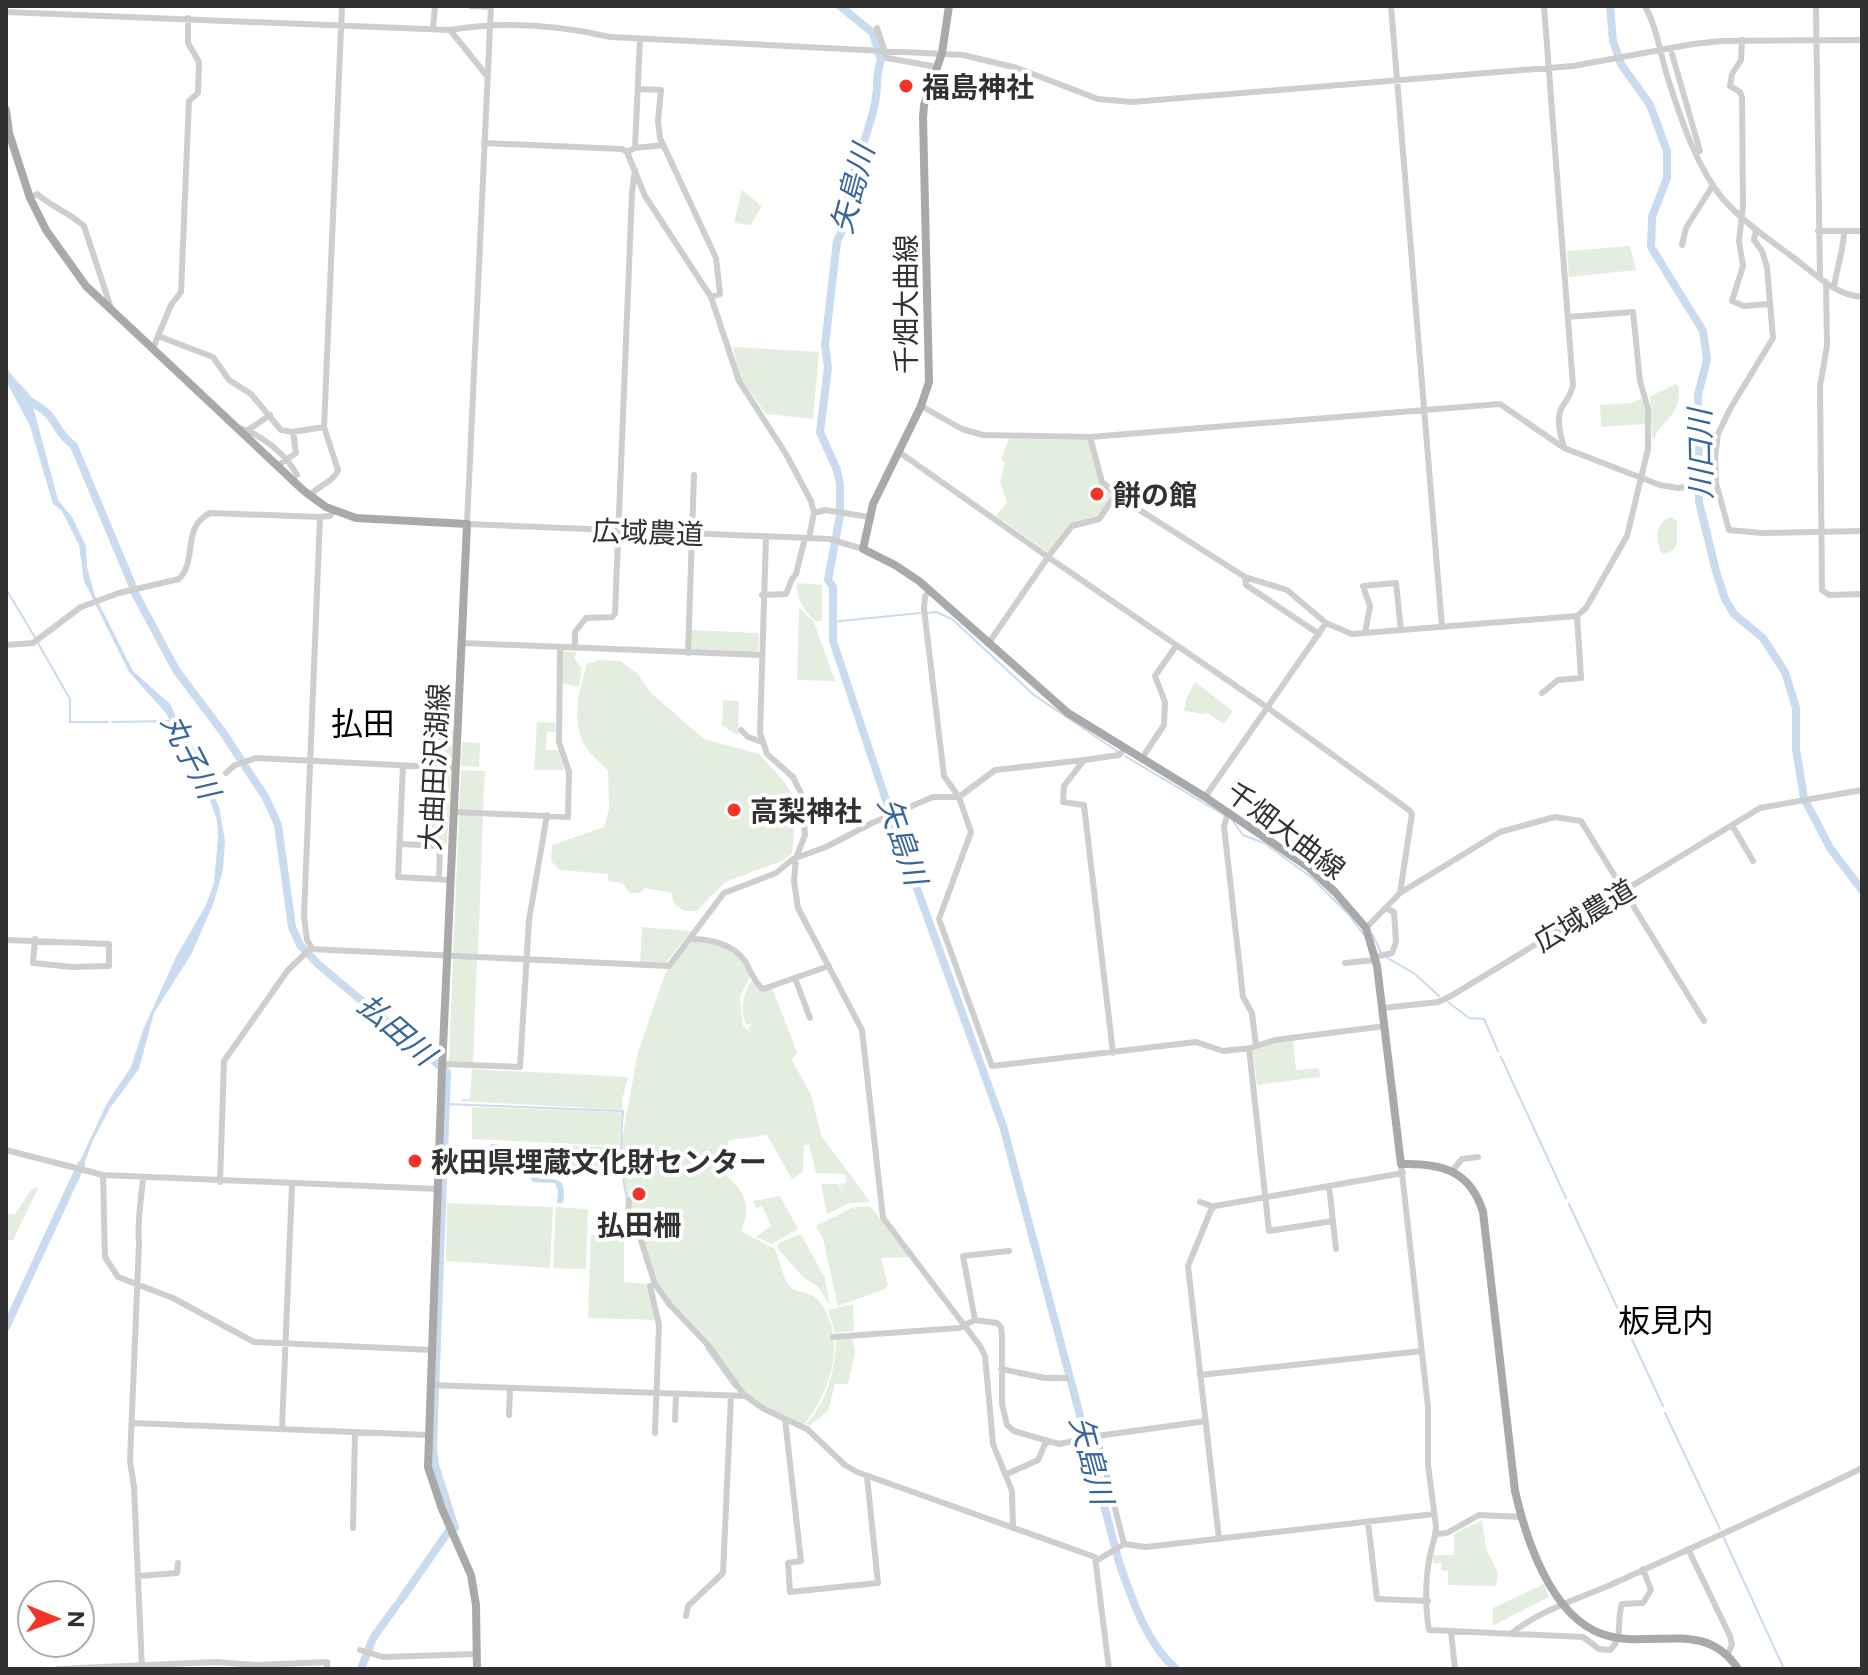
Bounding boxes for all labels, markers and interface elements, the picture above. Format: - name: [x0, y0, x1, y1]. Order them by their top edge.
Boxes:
- place label: 福島神社: [922, 70, 1034, 103]
- marker: 福島神社: [897, 77, 915, 95]
- water label: 矢島川: [823, 138, 882, 237]
- street label: 千畑大曲線: [889, 234, 922, 374]
- water label: 川口川: [1681, 406, 1719, 499]
- place label: 餅の館: [1113, 478, 1197, 511]
- marker: 餅の館: [1088, 485, 1106, 503]
- street label: 広域農道: [591, 514, 705, 550]
- street label: 大曲田沢湖線: [413, 682, 455, 852]
- district label: 払田: [331, 705, 395, 742]
- water label: 丸子川: [155, 708, 229, 807]
- street label: 千畑大曲線: [1220, 775, 1352, 885]
- water label: 矢島川: [871, 793, 936, 892]
- place label: 高梨神社: [750, 794, 862, 827]
- marker: 高梨神社: [725, 801, 743, 819]
- street label: 広域農道: [1527, 872, 1641, 958]
- water label: 払田川: [351, 986, 445, 1074]
- place label: 秋田県埋蔵文化財センター: [431, 1145, 767, 1178]
- marker: 秋田県埋蔵文化財センター: [406, 1152, 424, 1170]
- marker: 払田柵: [630, 1185, 648, 1203]
- place label: 払田柵: [597, 1208, 681, 1241]
- district label: 板見内: [1618, 1302, 1714, 1339]
- water label: 矢島川: [1063, 1412, 1122, 1511]
- north arrow: [16, 1579, 96, 1659]
- text: N: [63, 1611, 89, 1628]

